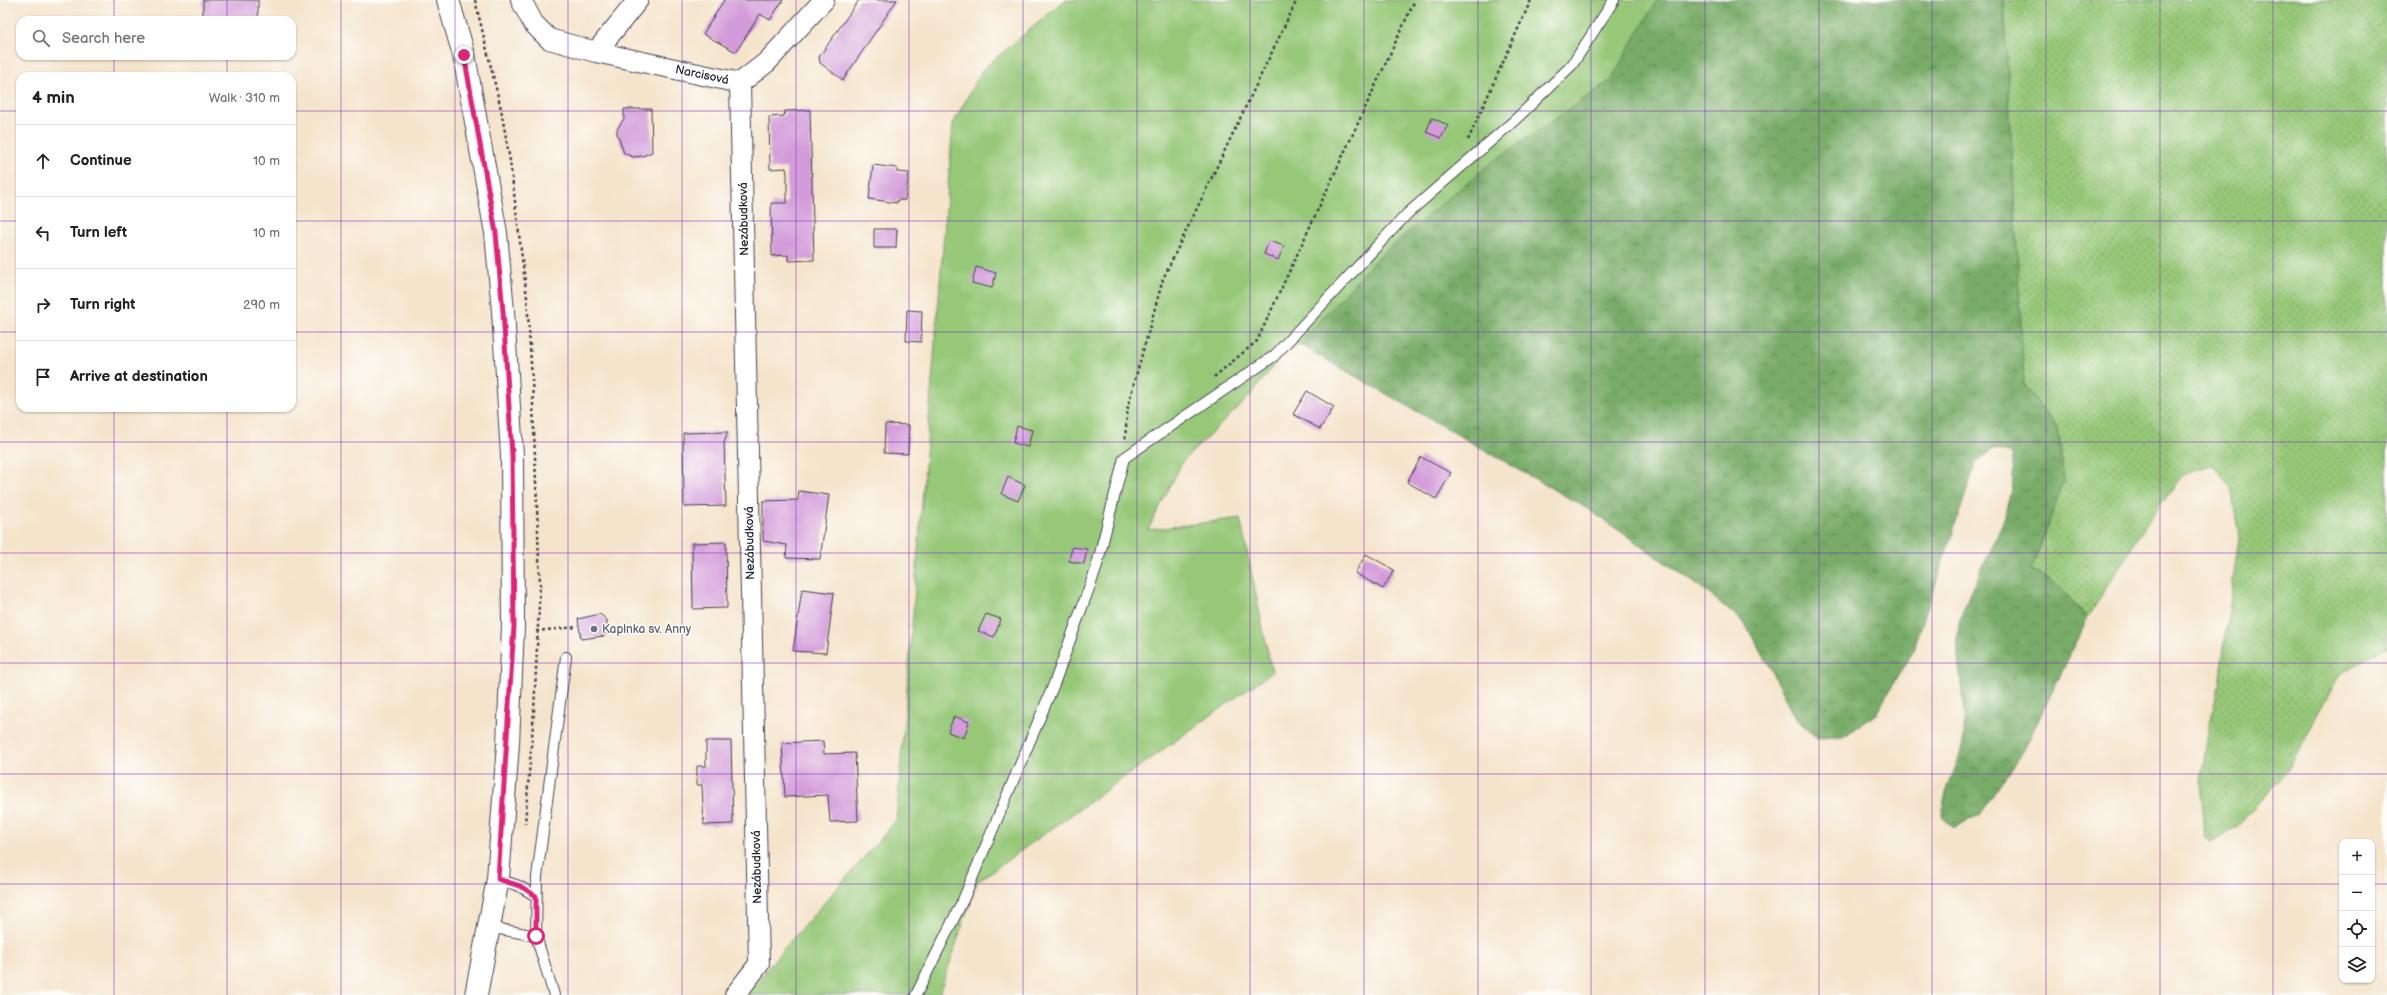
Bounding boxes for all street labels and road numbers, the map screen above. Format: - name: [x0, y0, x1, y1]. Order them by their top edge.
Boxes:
- street label: Narcisová: [674, 62, 730, 88]
- street label: Nezábudková: [736, 182, 752, 256]
- street label: Nezábudková: [742, 506, 758, 580]
- street label: Nezábudková: [749, 830, 765, 904]

